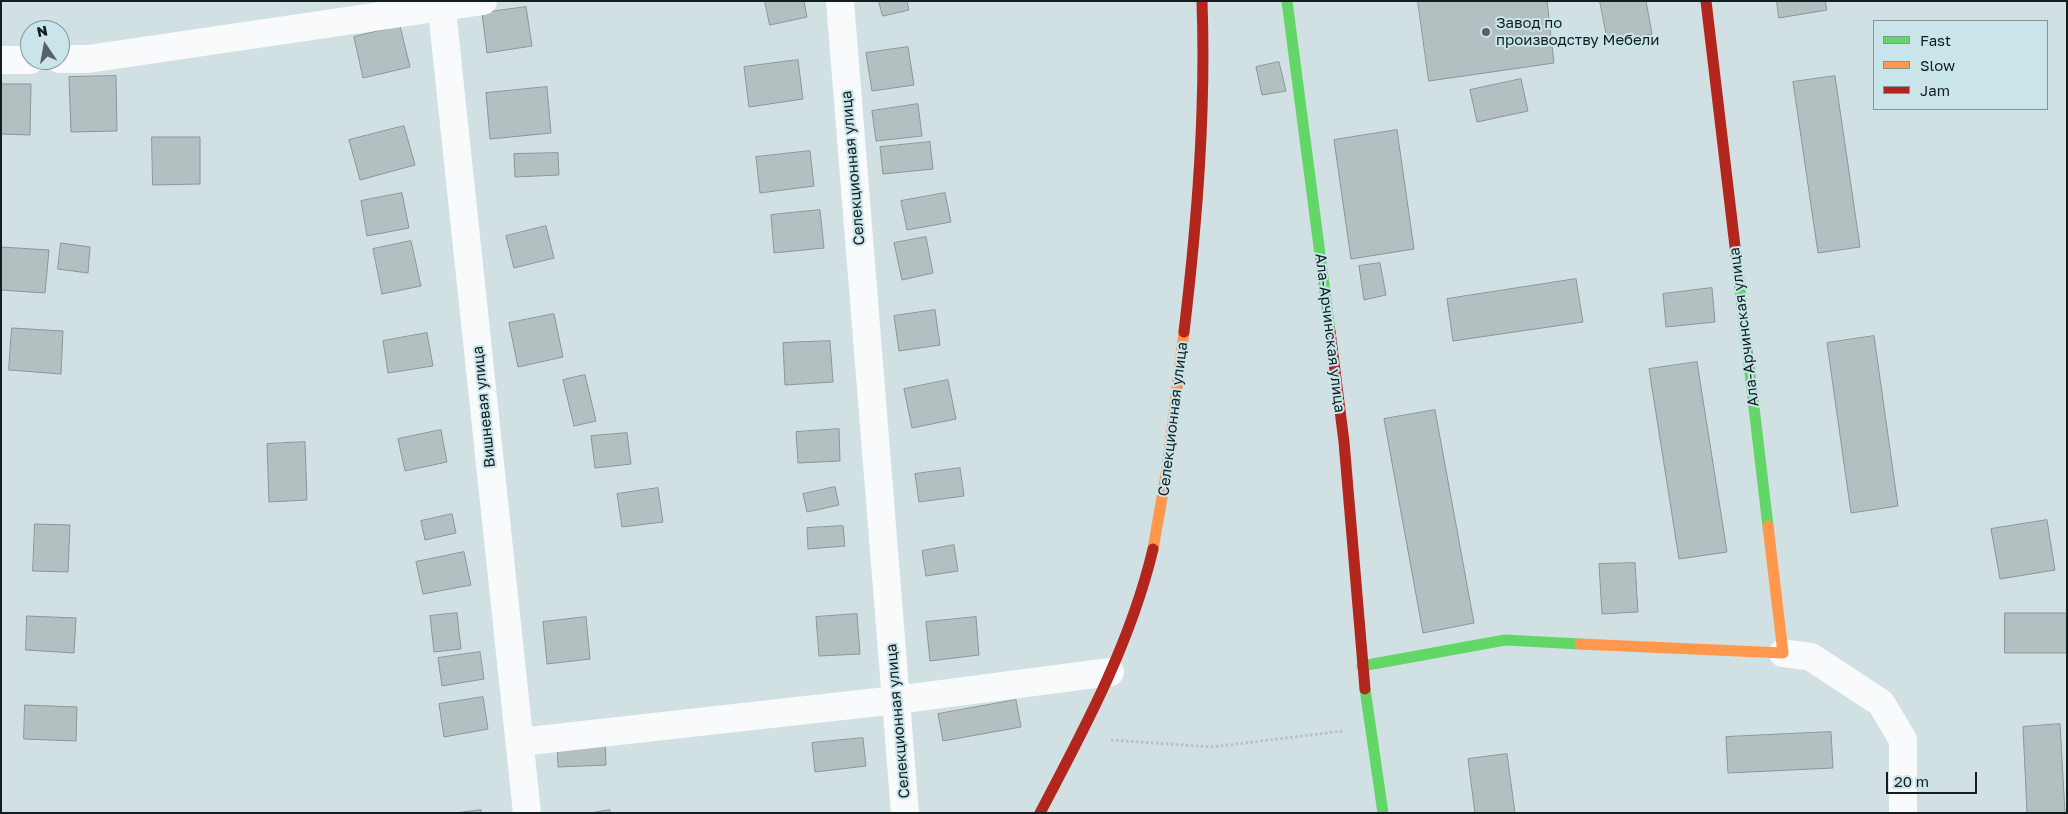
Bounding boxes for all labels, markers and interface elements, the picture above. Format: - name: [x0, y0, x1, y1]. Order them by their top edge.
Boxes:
- place label: Завод по производству Мебели: [1496, 14, 1659, 49]
- north arrow: [20, 20, 70, 70]
- legend: [1873, 20, 2048, 110]
- text: N: [35, 21, 49, 40]
- marker: Завод по производству Мебели: [1480, 26, 1492, 38]
- text: Fast: [1920, 31, 1951, 49]
- text: Slow: [1920, 56, 1955, 74]
- text: Jam: [1920, 81, 1950, 99]
- street label: Селекционная улица: [837, 90, 869, 246]
- street label: Ала-Арчинская улица: [1725, 246, 1763, 408]
- street label: Ала-Арчинская улица: [1311, 252, 1349, 414]
- street label: Селекционная улица: [1155, 341, 1191, 497]
- street label: Вишневая улица: [469, 345, 499, 469]
- street label: Селекционная улица: [882, 643, 914, 799]
- scale bar: [1888, 762, 1979, 794]
- text: 20 m: [1894, 772, 1929, 790]

